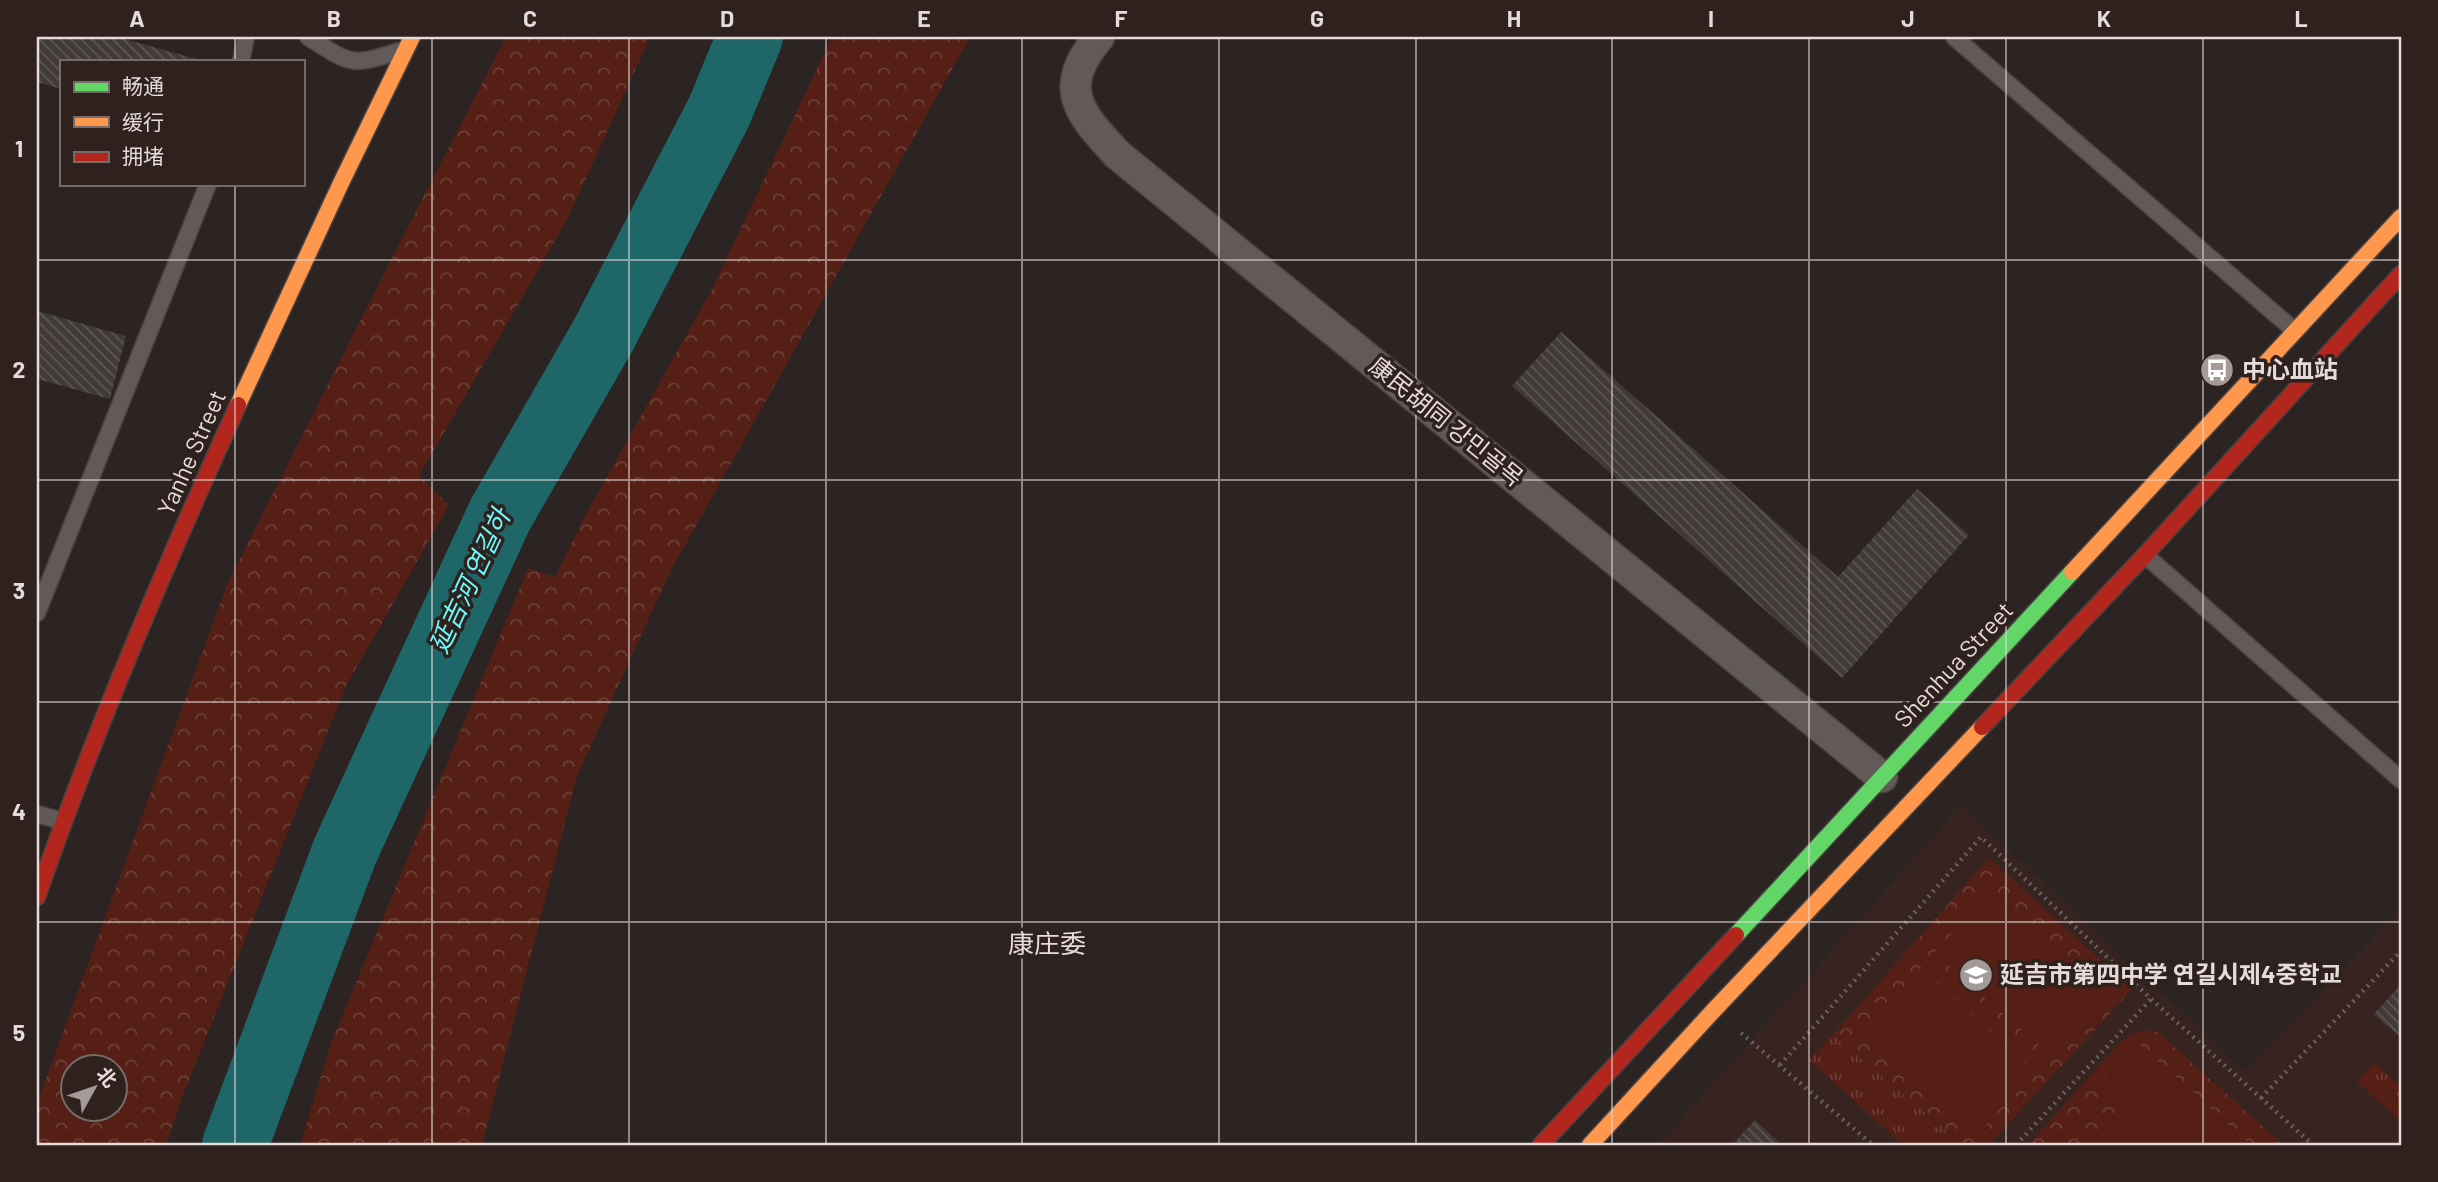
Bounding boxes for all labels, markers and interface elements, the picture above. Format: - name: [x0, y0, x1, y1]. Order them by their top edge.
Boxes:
- text: A: [129, 4, 145, 32]
- text: B: [327, 4, 341, 32]
- text: C: [523, 4, 537, 32]
- text: D: [720, 4, 734, 32]
- text: E: [917, 4, 931, 32]
- text: F: [1115, 4, 1128, 32]
- text: G: [1310, 4, 1324, 32]
- text: H: [1507, 4, 1521, 32]
- text: I: [1708, 4, 1714, 32]
- text: J: [1901, 4, 1915, 32]
- text: K: [2097, 4, 2111, 32]
- text: L: [2294, 4, 2308, 32]
- legend: [60, 60, 304, 186]
- text: 畅通: [122, 73, 164, 98]
- text: 缓行: [122, 109, 164, 134]
- text: 1: [15, 134, 23, 162]
- text: 拥堵: [122, 143, 164, 168]
- street label: 康民胡同 강민골목: [1364, 350, 1530, 492]
- bus stop icon: 中心血站: [2198, 351, 2236, 389]
- place label: 中心血站: [2242, 354, 2338, 383]
- text: 2: [13, 355, 25, 383]
- street label: Yanhe Street: [150, 385, 231, 519]
- water label: 延吉河 연길하: [422, 501, 517, 657]
- text: 3: [13, 576, 25, 604]
- street label: Shenhua Street: [1887, 595, 2018, 733]
- text: 4: [12, 797, 26, 825]
- district label: 康庄委: [1008, 927, 1086, 958]
- school or university icon: 延吉市第四中学 연길시제4중학교: [1957, 956, 1995, 994]
- place label: 延吉市第四中学 연길시제4중학교: [2000, 959, 2342, 988]
- text: 5: [13, 1018, 25, 1046]
- north arrow: [60, 1052, 130, 1122]
- text: 北: [92, 1062, 122, 1091]

